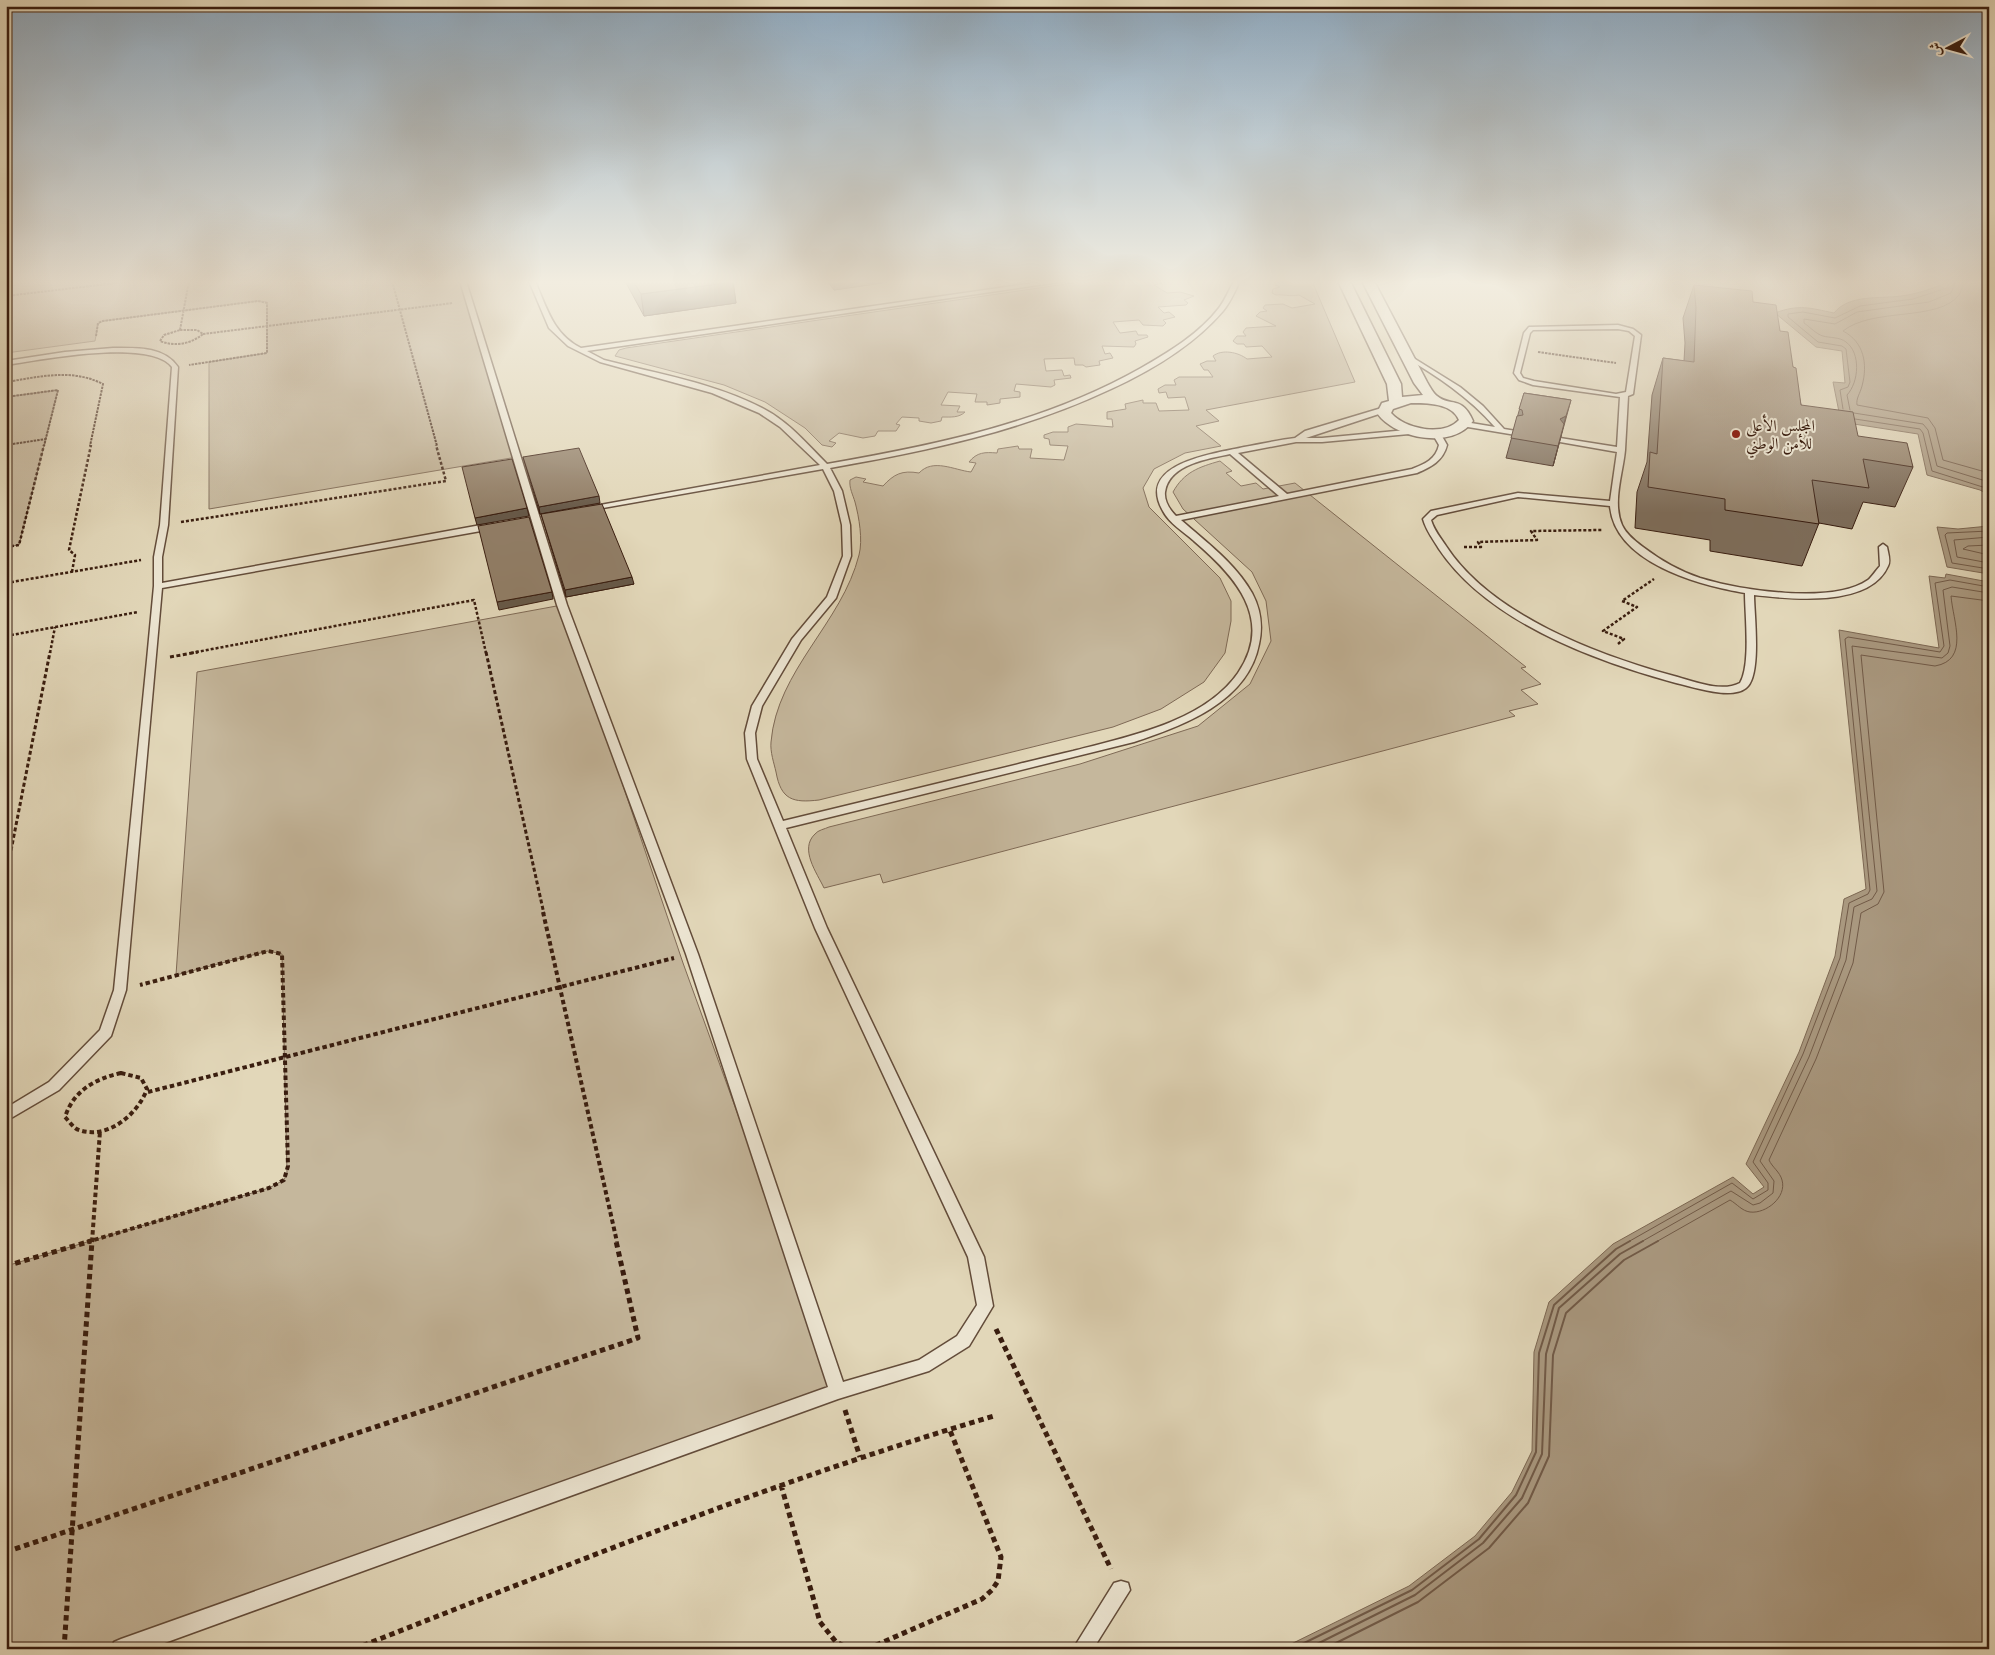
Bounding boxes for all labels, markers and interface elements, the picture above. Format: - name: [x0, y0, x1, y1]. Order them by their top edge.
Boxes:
- north arrow: [1922, 22, 1972, 72]
- text: ش: [1925, 41, 1946, 57]
- place label: المجلس الأعلى للأمن الوطني: [1746, 414, 1815, 459]
- marker: المجلس الأعلى للأمن الوطني: [1730, 428, 1742, 440]

